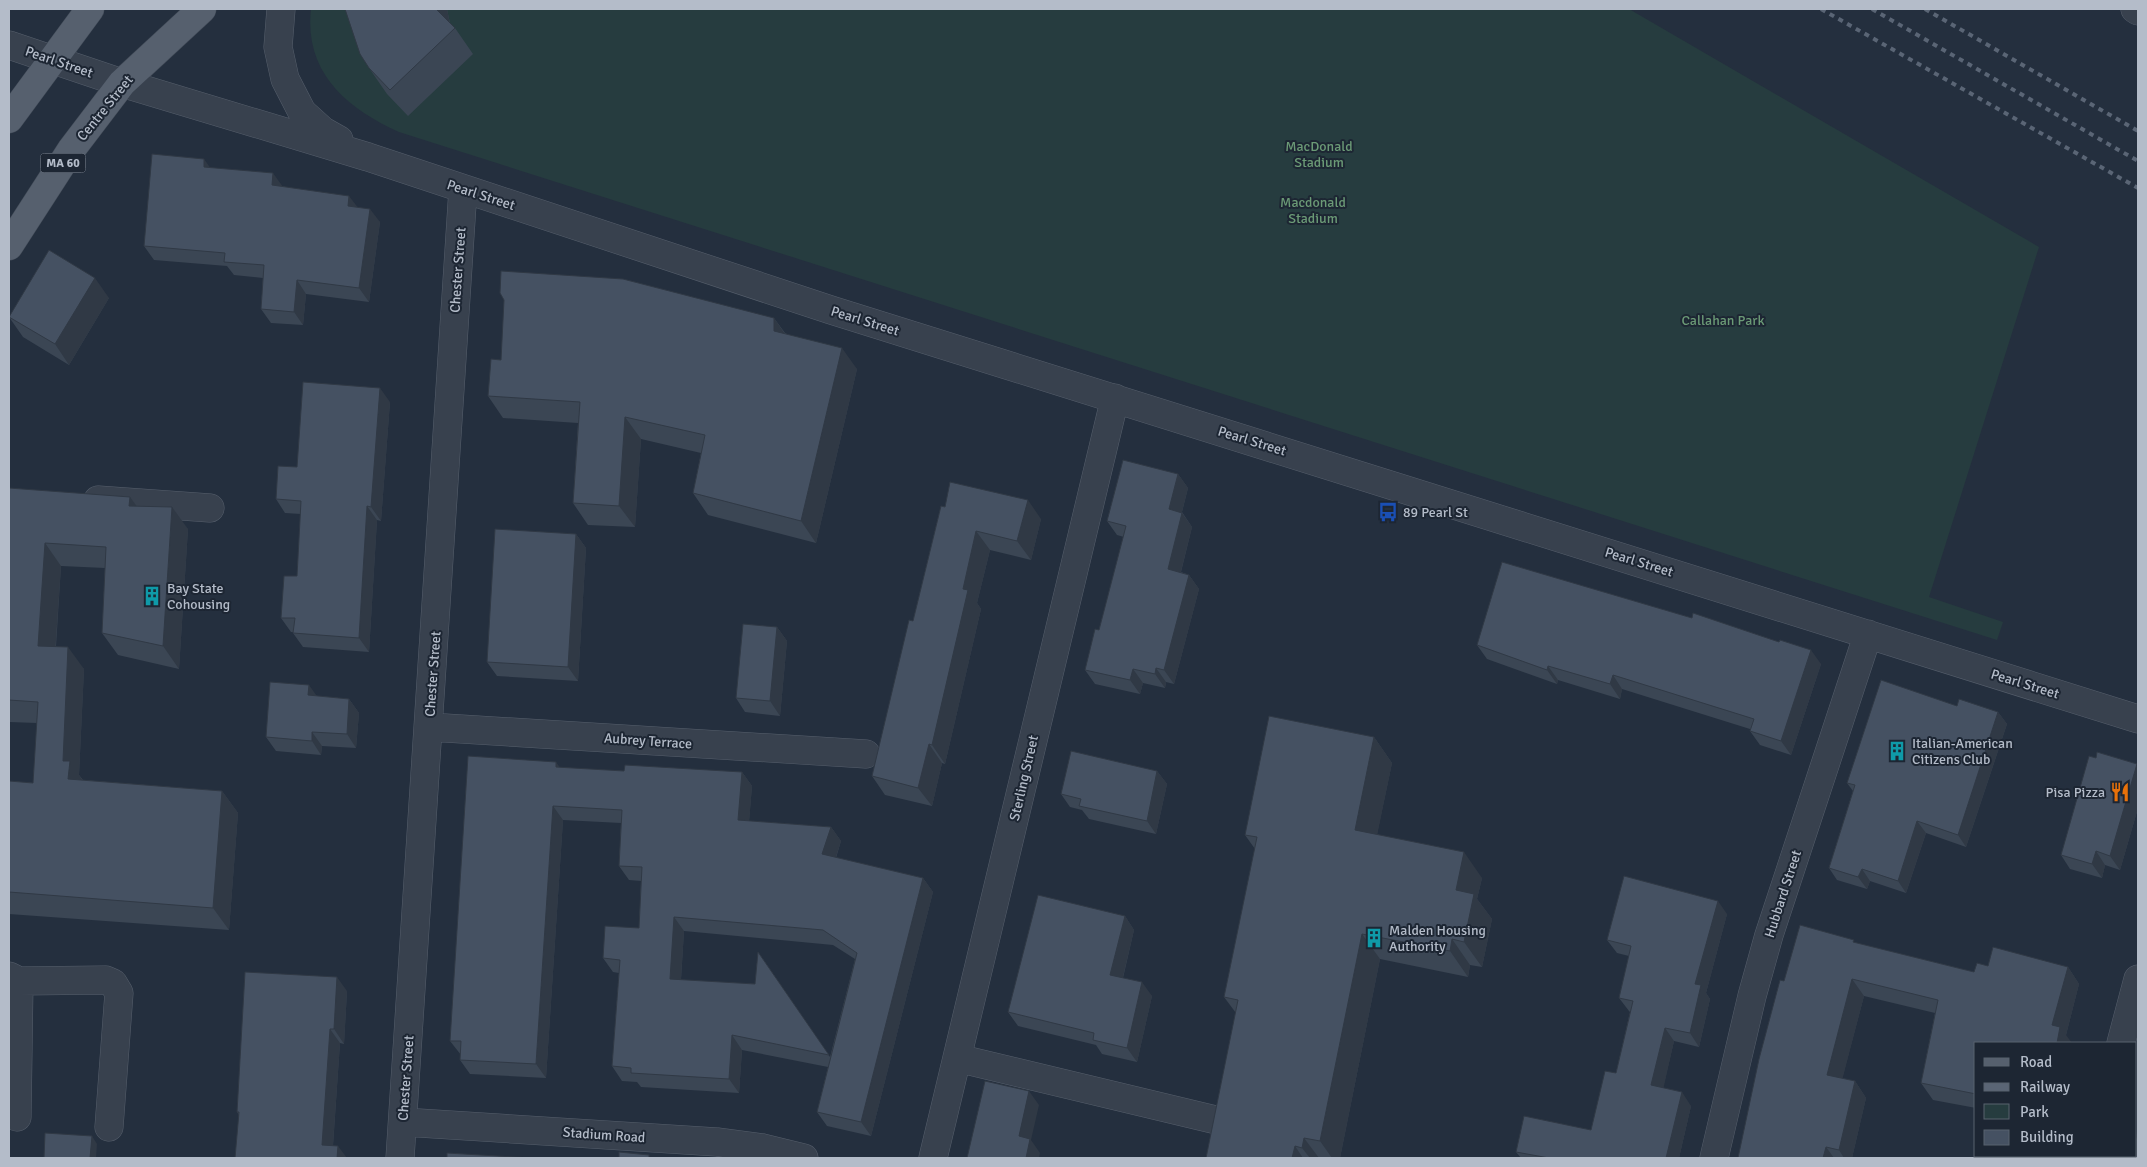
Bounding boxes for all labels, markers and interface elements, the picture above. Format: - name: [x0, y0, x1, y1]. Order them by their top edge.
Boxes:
- street label: Pearl Street: [23, 42, 95, 82]
- street label: Centre Street: [73, 72, 137, 144]
- park label: MacDonald Stadium: [1285, 138, 1353, 171]
- road number: MA 60: [40, 154, 86, 172]
- street label: Pearl Street: [445, 176, 517, 214]
- park label: Macdonald Stadium: [1280, 194, 1346, 227]
- street label: Chester Street: [447, 227, 469, 313]
- street label: Pearl Street: [829, 303, 901, 339]
- park label: Callahan Park: [1682, 312, 1765, 329]
- street label: Pearl Street: [1216, 423, 1288, 459]
- bus stop icon: 89 Pearl St: [1377, 501, 1399, 523]
- place label: 89 Pearl St: [1403, 504, 1468, 521]
- street label: Pearl Street: [1603, 544, 1675, 580]
- place label: Bay State Cohousing: [167, 580, 230, 613]
- building icon: Bay State Cohousing: [141, 585, 163, 607]
- street label: Chester Street: [422, 631, 444, 717]
- street label: Pearl Street: [1989, 666, 2061, 702]
- street label: Aubrey Terrace: [603, 729, 693, 753]
- street label: Sterling Street: [1006, 734, 1042, 822]
- place label: Italian-American Citizens Club: [1912, 735, 2013, 768]
- building icon: Italian-American Citizens Club: [1886, 740, 1908, 762]
- restaurant icon: Pisa Pizza: [2109, 781, 2131, 803]
- place label: Pisa Pizza: [2046, 784, 2105, 801]
- street label: Hubbard Street: [1761, 848, 1805, 940]
- place label: Malden Housing Authority: [1389, 922, 1486, 955]
- building icon: Malden Housing Authority: [1363, 927, 1385, 949]
- street label: Chester Street: [395, 1035, 417, 1121]
- legend: [1974, 1042, 2137, 1157]
- text: Road: [2020, 1053, 2052, 1071]
- text: Railway: [2020, 1078, 2070, 1096]
- text: Park: [2020, 1103, 2049, 1121]
- street label: Stadium Road: [562, 1124, 646, 1146]
- text: Building: [2020, 1128, 2074, 1146]

